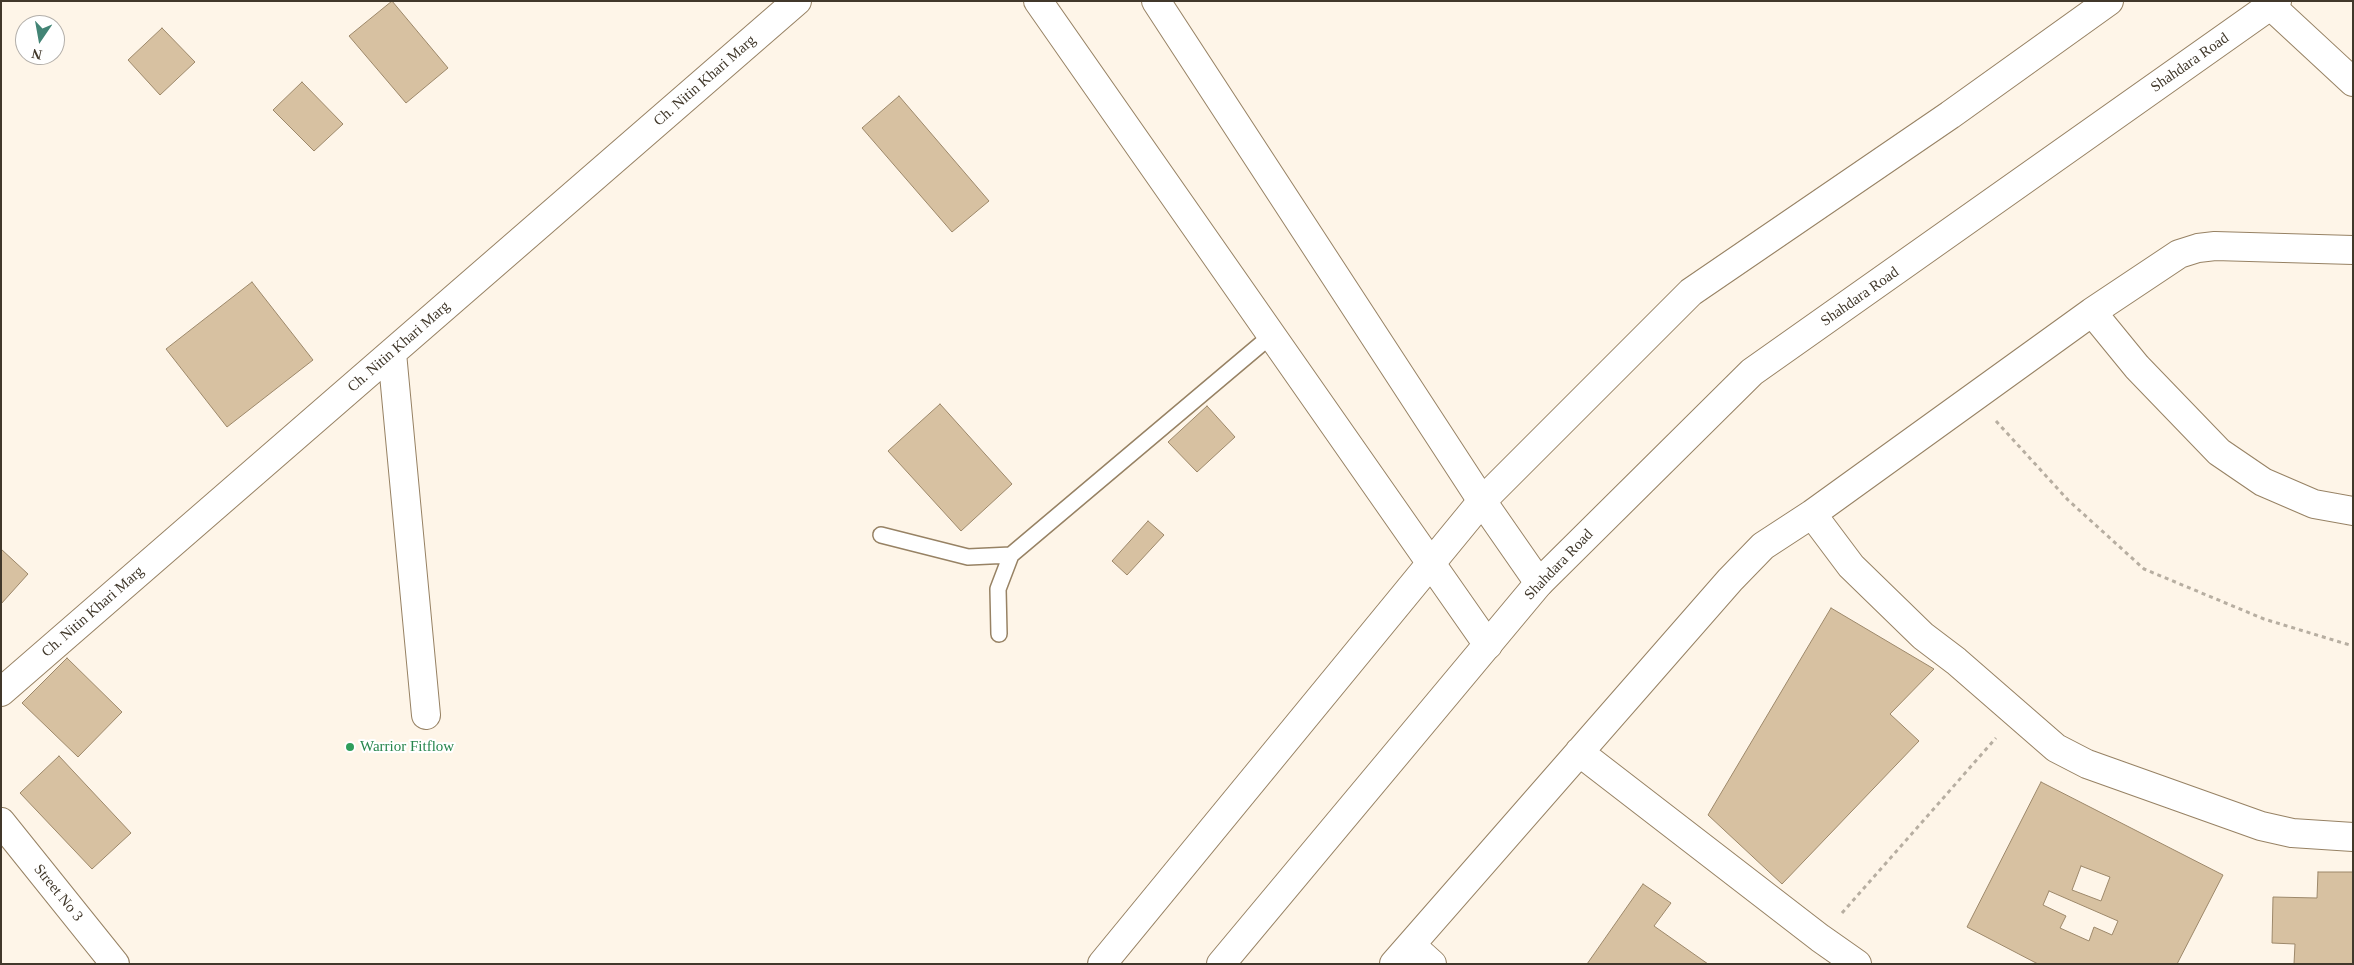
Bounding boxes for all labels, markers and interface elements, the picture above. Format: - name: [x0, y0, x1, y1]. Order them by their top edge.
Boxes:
- north arrow: [15, 15, 65, 65]
- street label: Shahdara Road: [2147, 29, 2233, 97]
- street label: Ch. Nitin Khari Marg: [650, 32, 760, 130]
- text: N: [30, 46, 43, 63]
- street label: Shahdara Road: [1817, 263, 1903, 331]
- street label: Ch. Nitin Khari Marg: [344, 298, 454, 396]
- street label: Shahdara Road: [1521, 526, 1597, 604]
- street label: Ch. Nitin Khari Marg: [38, 563, 148, 661]
- place label: Warrior Fitflow: [360, 738, 454, 756]
- marker: Warrior Fitflow: [344, 741, 356, 753]
- street label: Street No 3: [30, 861, 86, 925]

